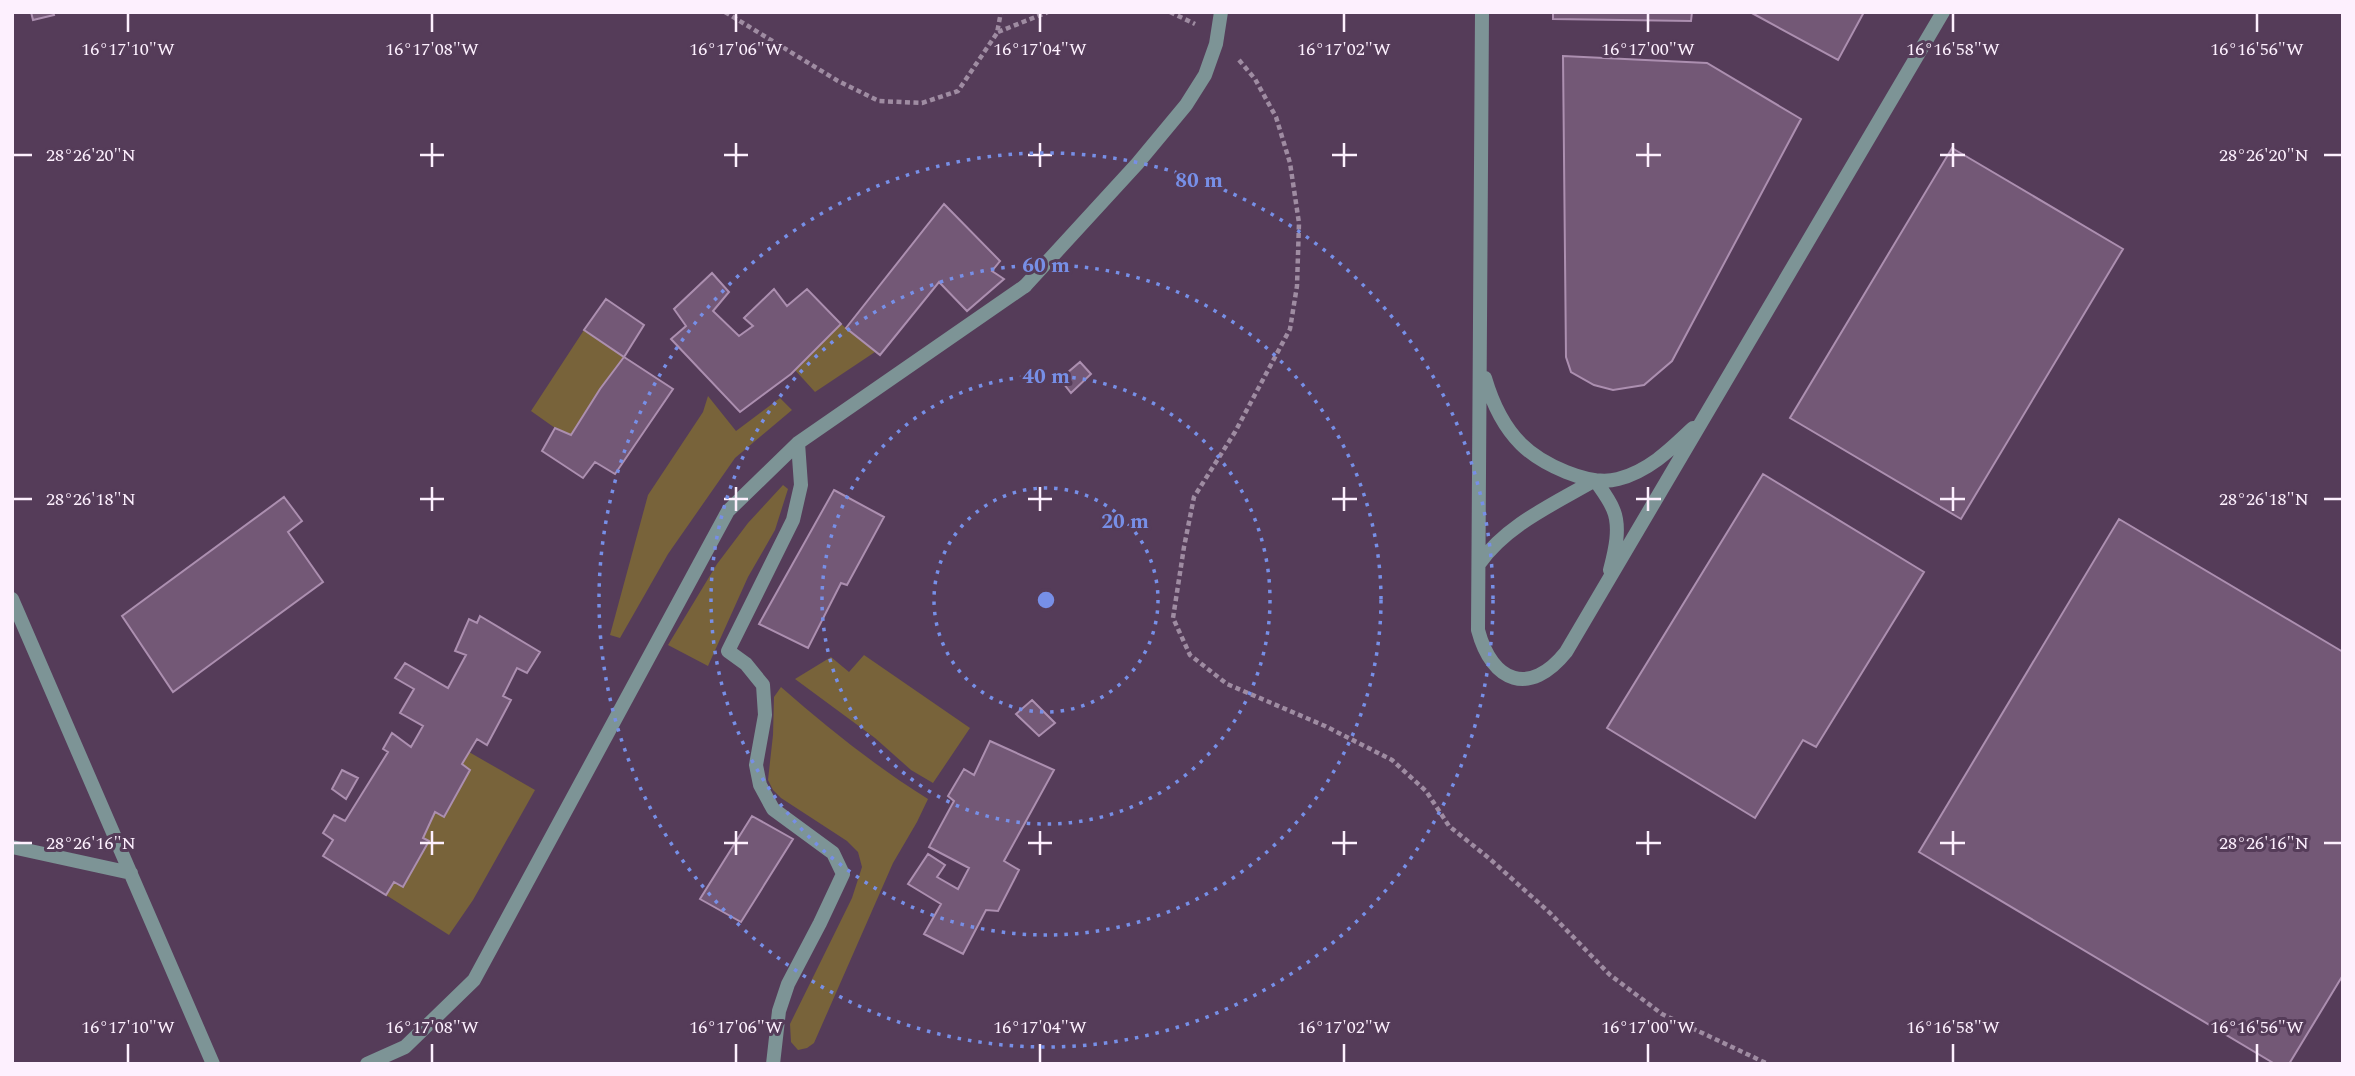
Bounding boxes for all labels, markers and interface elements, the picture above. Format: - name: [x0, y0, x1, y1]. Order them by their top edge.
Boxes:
- text: 16°17'10"W: [81, 36, 175, 63]
- text: 16°17'08"W: [385, 36, 479, 63]
- text: 16°17'06"W: [689, 36, 783, 63]
- text: 16°17'04"W: [993, 36, 1087, 63]
- text: 16°17'02"W: [1297, 36, 1391, 63]
- text: 16°17'00"W: [1601, 36, 1695, 63]
- text: 16°16'58"W: [1906, 36, 2000, 63]
- text: 16°16'56"W: [2210, 36, 2304, 63]
- text: 28°26'20"N: [46, 142, 136, 169]
- text: 28°26'20"N: [2219, 142, 2309, 169]
- text: 80 m: [1175, 165, 1223, 197]
- text: 60 m: [1022, 250, 1070, 282]
- text: 40 m: [1022, 361, 1070, 393]
- text: 28°26'18"N: [46, 486, 136, 513]
- text: 28°26'18"N: [2219, 486, 2309, 513]
- text: 20 m: [1101, 506, 1149, 538]
- centre of rings: [1034, 588, 1058, 612]
- text: 28°26'16"N: [46, 830, 136, 857]
- text: 28°26'16"N: [2219, 830, 2309, 857]
- text: 16°17'10"W: [81, 1014, 175, 1041]
- text: 16°17'08"W: [385, 1014, 479, 1041]
- text: 16°17'06"W: [689, 1014, 783, 1041]
- text: 16°17'04"W: [993, 1014, 1087, 1041]
- text: 16°17'02"W: [1297, 1014, 1391, 1041]
- text: 16°17'00"W: [1601, 1014, 1695, 1041]
- text: 16°16'58"W: [1906, 1014, 2000, 1041]
- text: 16°16'56"W: [2210, 1014, 2304, 1041]

